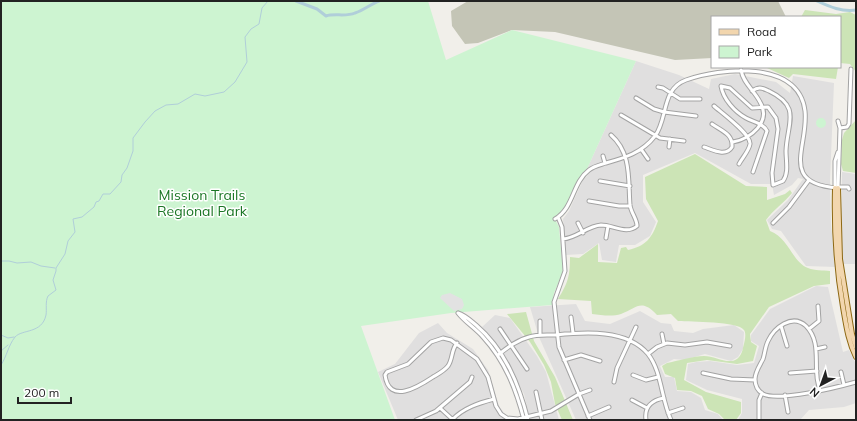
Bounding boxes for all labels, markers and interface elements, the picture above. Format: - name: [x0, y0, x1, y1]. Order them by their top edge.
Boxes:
- legend: [711, 16, 841, 68]
- text: Road: [747, 24, 776, 39]
- text: Park: [747, 44, 773, 59]
- park label: Mission Trails Regional Park: [157, 186, 248, 220]
- north arrow: [801, 365, 841, 405]
- scale bar: [18, 379, 71, 405]
- text: 200 m: [24, 385, 59, 400]
- text: N: [807, 385, 822, 401]

